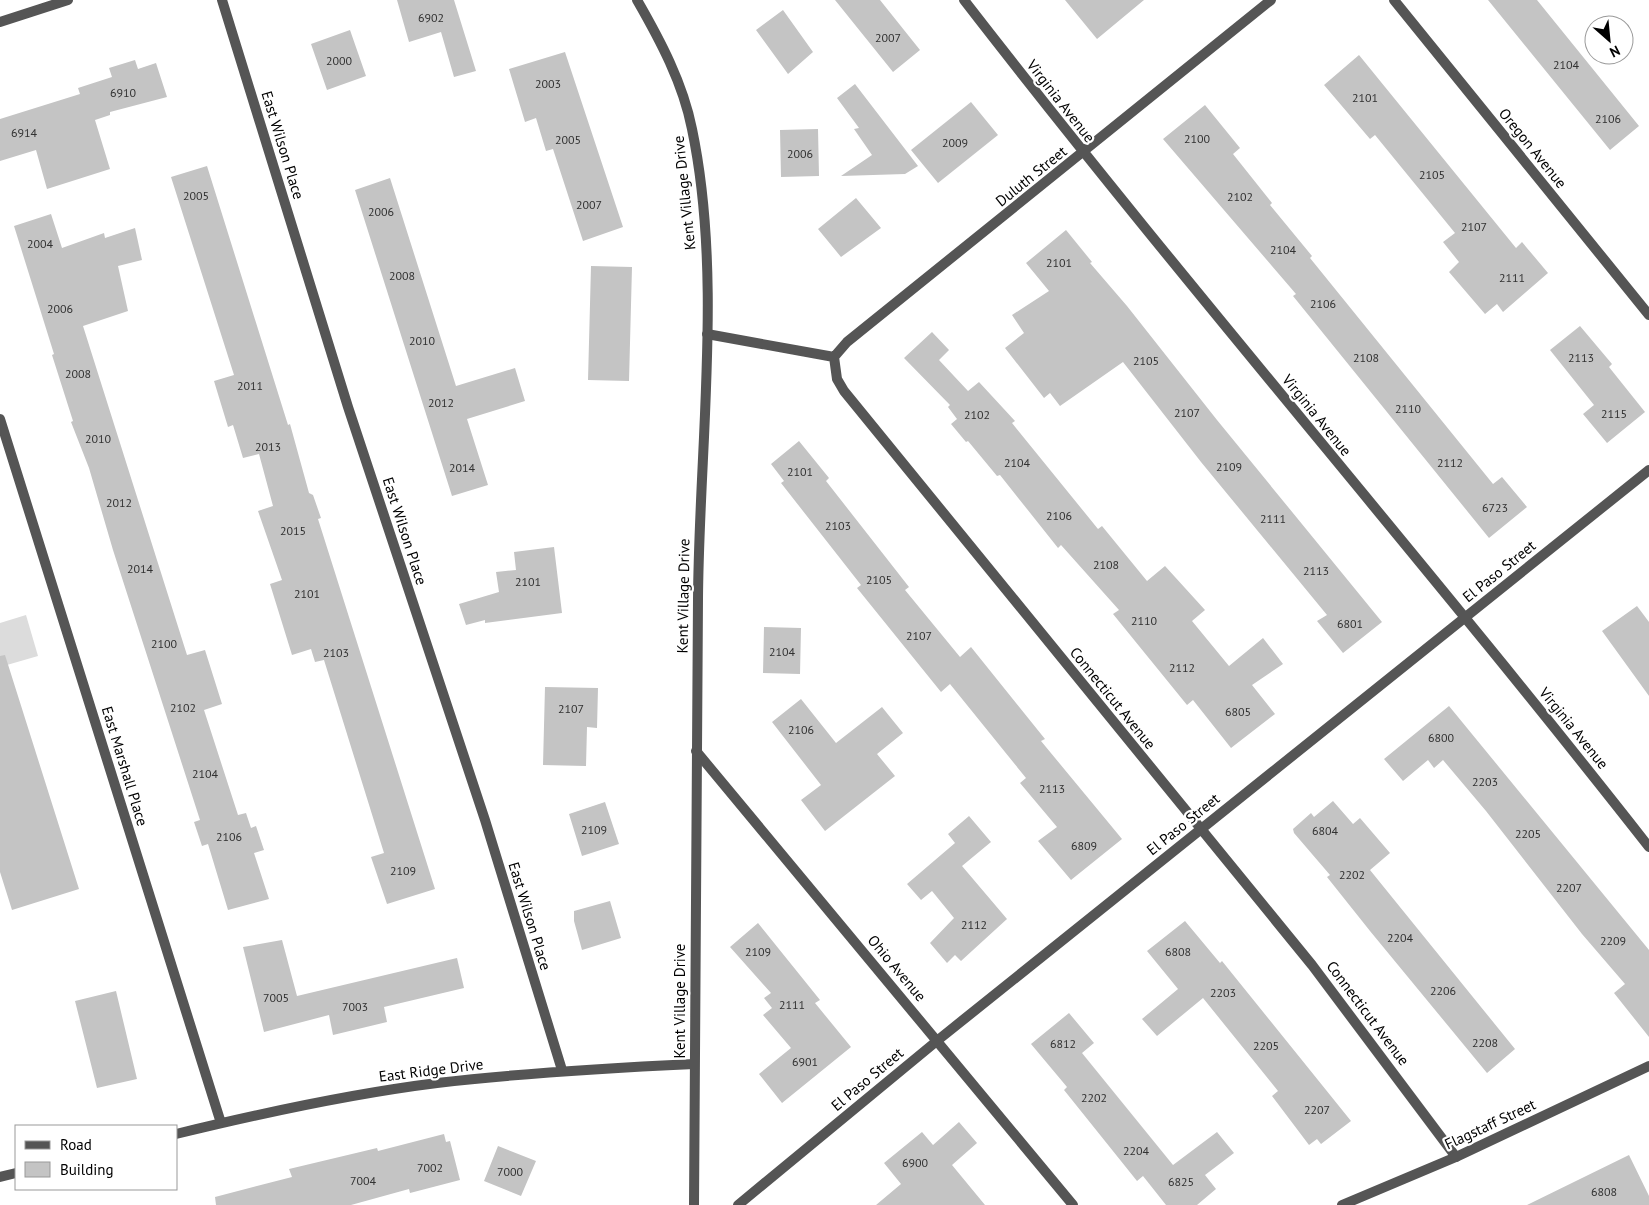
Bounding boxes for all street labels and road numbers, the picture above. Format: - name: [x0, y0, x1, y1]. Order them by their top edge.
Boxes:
- street label: Virginia Avenue: [1022, 55, 1099, 146]
- street label: East Wilson Place: [258, 89, 308, 201]
- street label: Oregon Avenue: [1495, 104, 1571, 192]
- street label: Kent Village Drive: [669, 135, 699, 251]
- street label: Duluth Street: [992, 142, 1070, 210]
- street label: Virginia Avenue: [1278, 369, 1356, 460]
- street label: East Wilson Place: [379, 475, 431, 587]
- street label: El Paso Street: [1459, 536, 1539, 606]
- street label: Kent Village Drive: [672, 538, 694, 654]
- street label: Connecticut Avenue: [1066, 643, 1160, 753]
- street label: Virginia Avenue: [1535, 682, 1613, 773]
- street label: East Marshall Place: [98, 704, 152, 828]
- street label: El Paso Street: [1143, 789, 1223, 859]
- street label: East Wilson Place: [505, 860, 555, 972]
- street label: Ohio Avenue: [864, 931, 930, 1005]
- street label: Kent Village Drive: [670, 944, 689, 1058]
- street label: Connecticut Avenue: [1322, 957, 1414, 1069]
- street label: El Paso Street: [827, 1043, 907, 1115]
- street label: East Ridge Drive: [378, 1054, 484, 1086]
- street label: Flagstaff Street: [1441, 1095, 1539, 1153]

